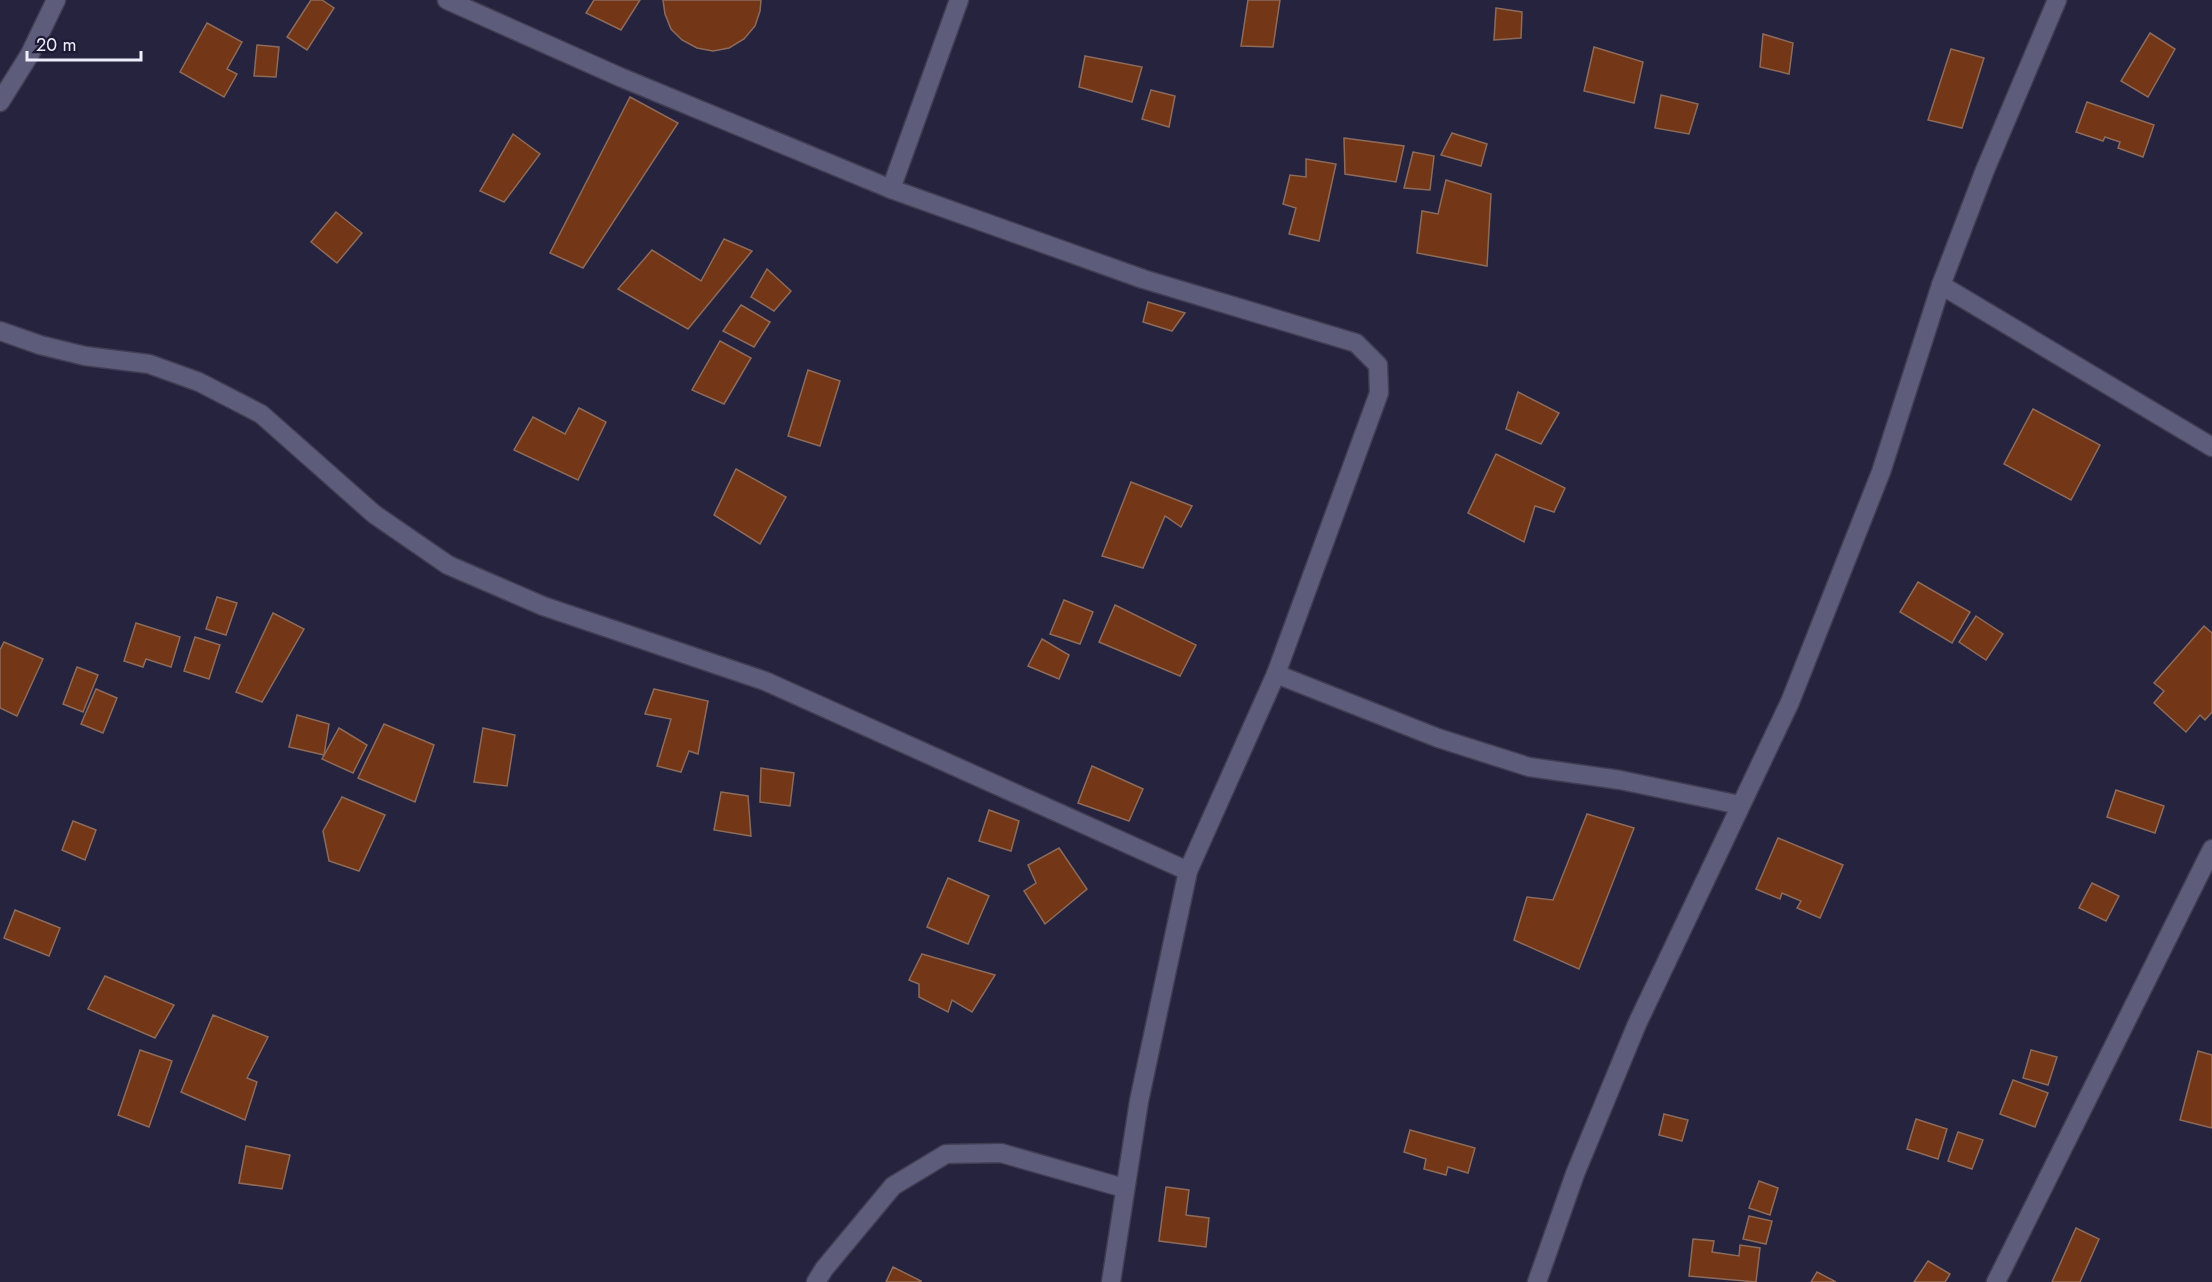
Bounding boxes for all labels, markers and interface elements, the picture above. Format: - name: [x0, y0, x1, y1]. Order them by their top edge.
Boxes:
- scale bar: [27, 24, 141, 62]
- text: 20 m: [36, 32, 76, 58]

